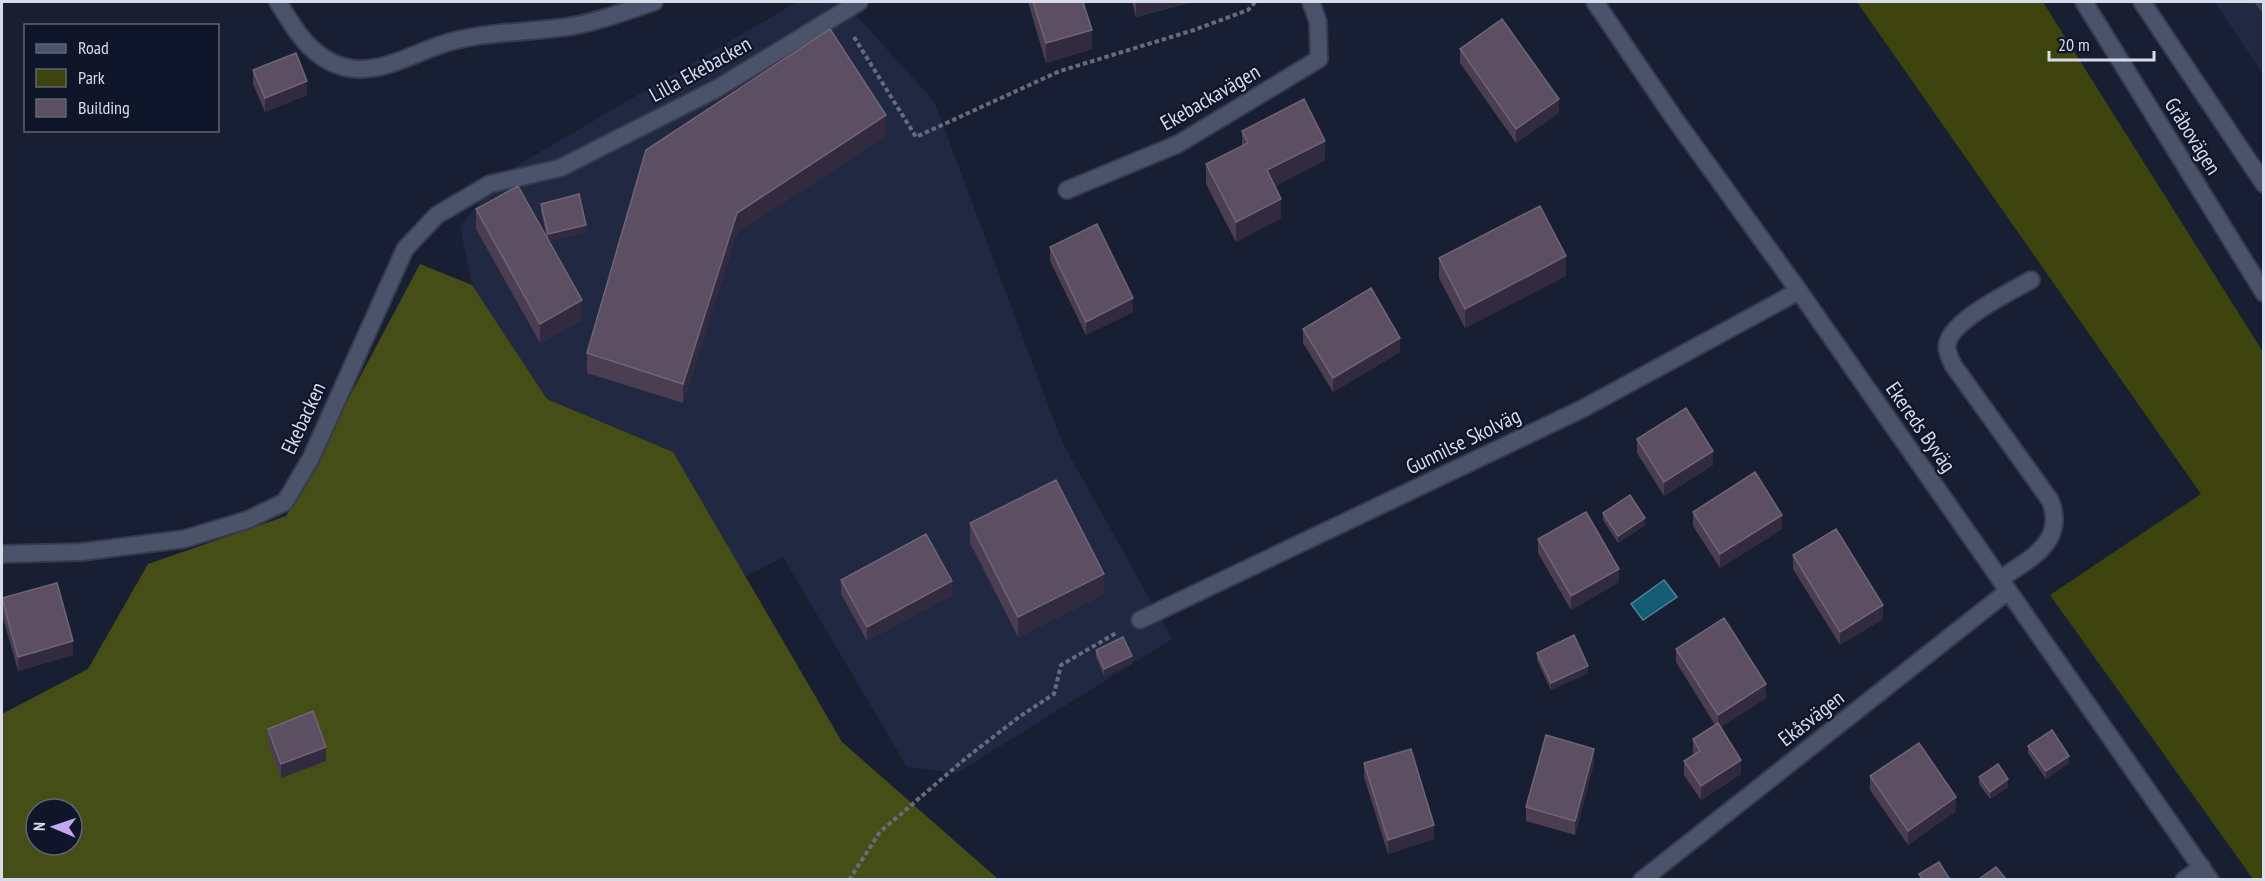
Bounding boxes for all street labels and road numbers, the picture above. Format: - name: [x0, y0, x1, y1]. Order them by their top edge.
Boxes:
- street label: Lilla Ekebacken: [644, 30, 756, 108]
- street label: Ekebackavägen: [1155, 58, 1265, 136]
- street label: Gråbovägen: [2159, 92, 2227, 180]
- street label: Ekereds Byväg: [1880, 377, 1962, 477]
- street label: Ekebacken: [275, 378, 331, 458]
- street label: Gunnilse Skolväg: [1401, 402, 1525, 480]
- street label: Ekåsvägen: [1773, 684, 1849, 752]

